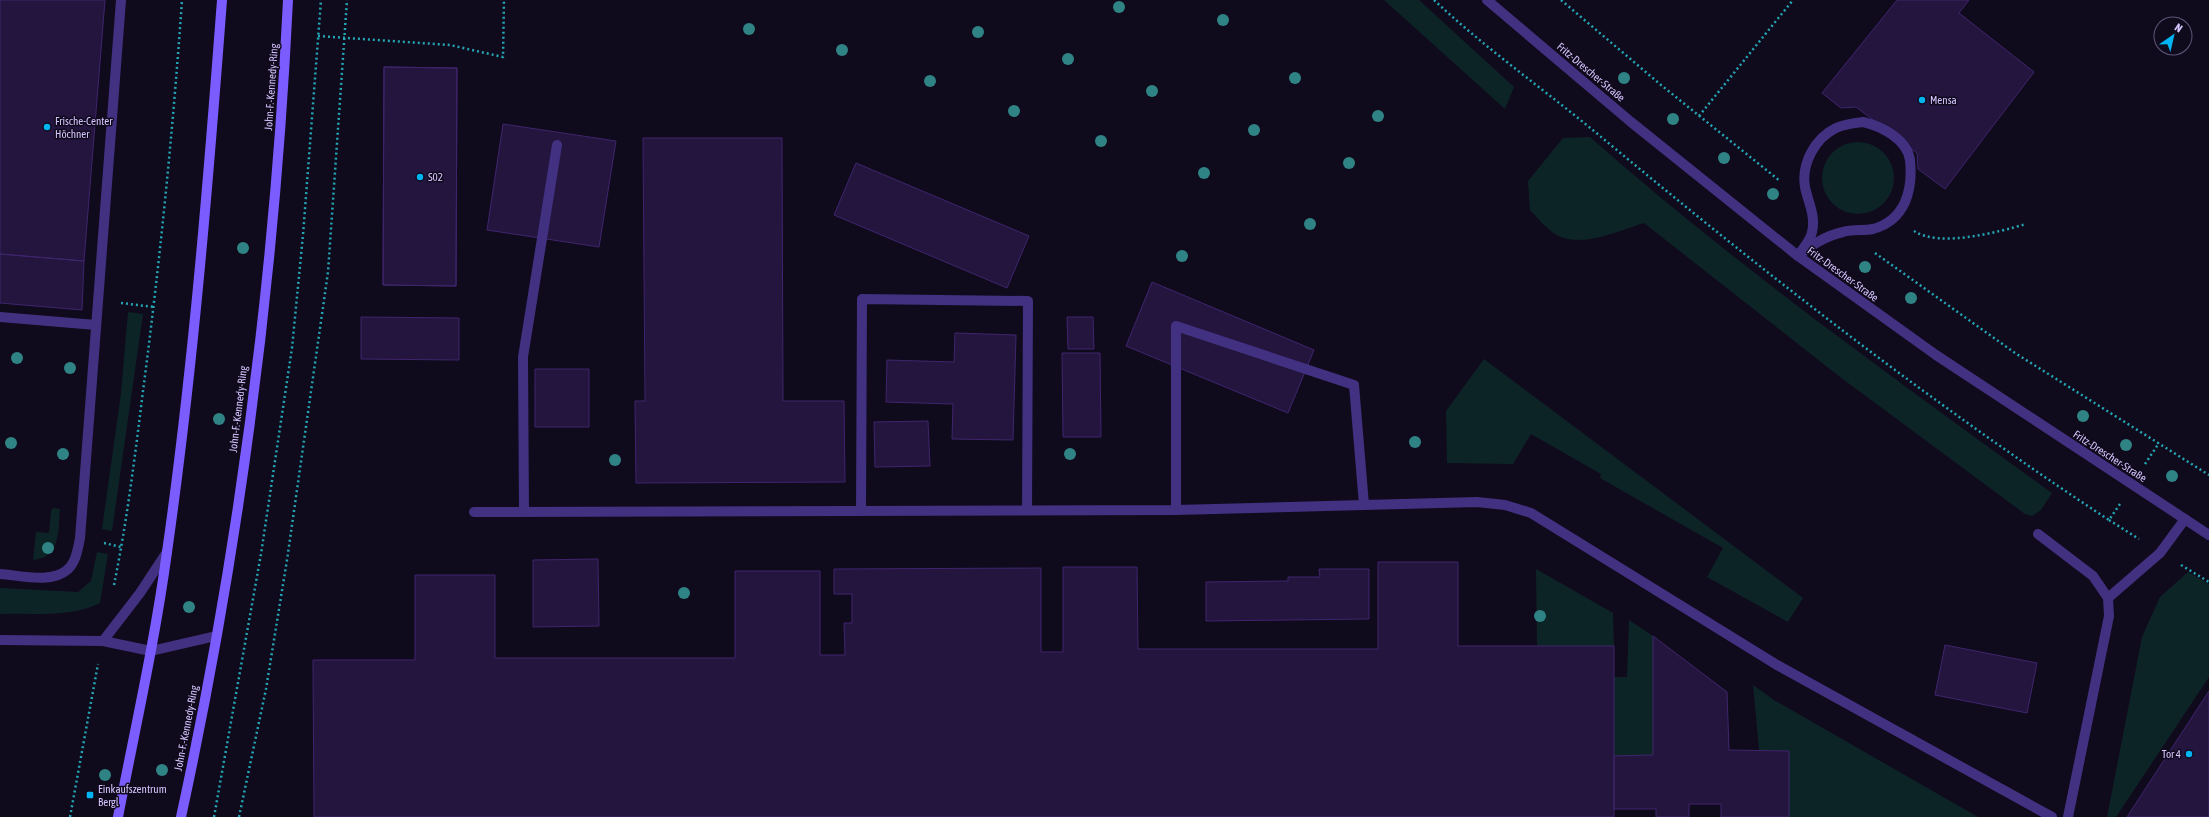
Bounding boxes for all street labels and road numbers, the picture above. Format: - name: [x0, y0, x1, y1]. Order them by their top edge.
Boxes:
- street label: Fritz-Drescher-Straße: [1555, 40, 1627, 104]
- street label: John-F.-Kennedy-Ring: [262, 43, 280, 131]
- street label: Fritz-Drescher-Straße: [1805, 244, 1881, 304]
- street label: John-F.-Kennedy-Ring: [227, 365, 249, 453]
- street label: Fritz-Drescher-Straße: [2071, 428, 2149, 484]
- street label: John-F.-Kennedy-Ring: [172, 684, 200, 772]

